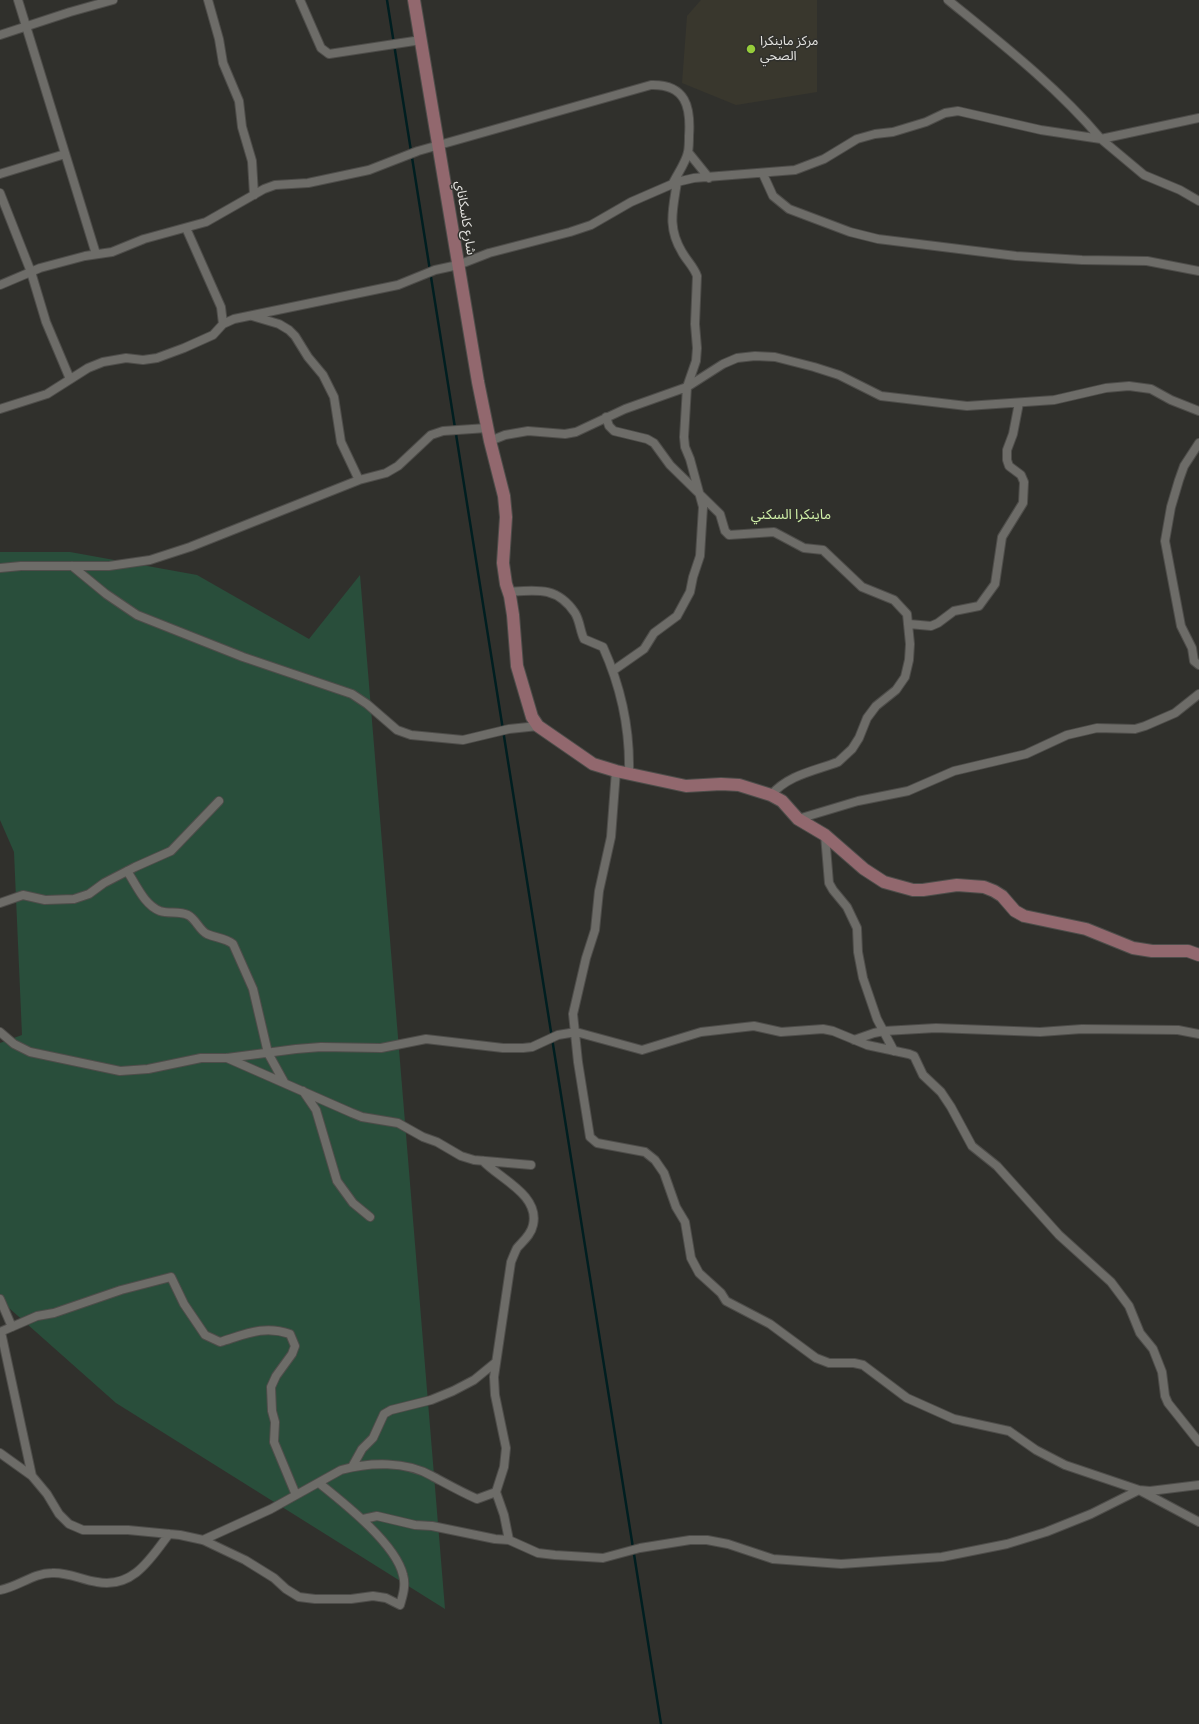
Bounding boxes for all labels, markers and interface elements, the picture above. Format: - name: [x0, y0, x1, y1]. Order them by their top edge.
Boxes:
- place label: مركز ماينكرا الصحي: [760, 34, 818, 65]
- marker: مركز ماينكرا الصحي: [745, 43, 757, 55]
- street label: شارع كاسكاناي: [451, 180, 479, 256]
- district label: ماينكرا السكني: [751, 507, 831, 523]

